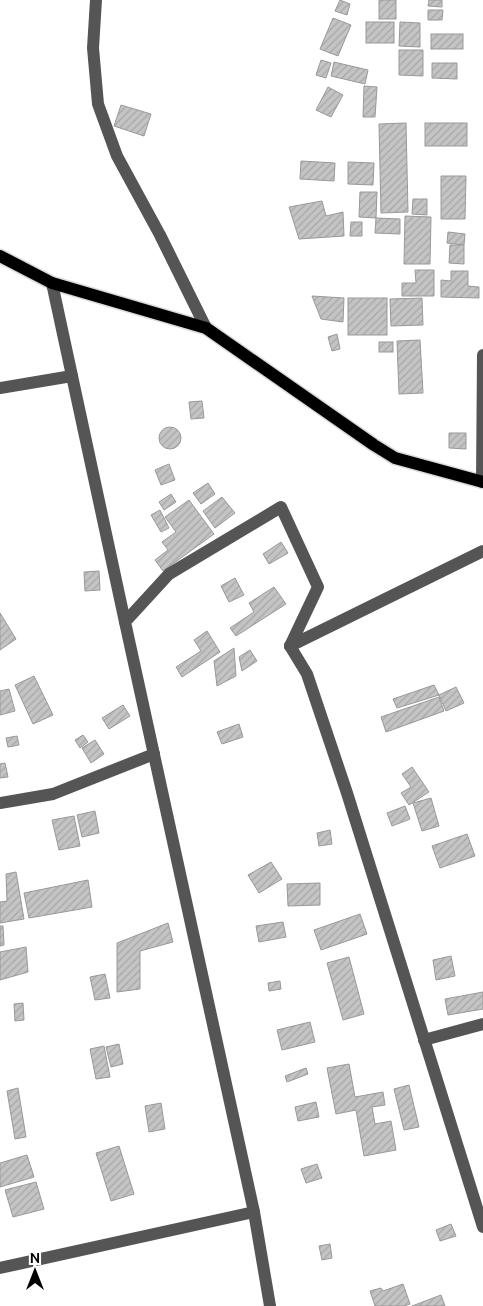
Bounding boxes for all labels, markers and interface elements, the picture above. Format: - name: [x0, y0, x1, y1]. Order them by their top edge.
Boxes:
- north arrow: [10, 1246, 60, 1296]
- text: N: [30, 1250, 40, 1266]

